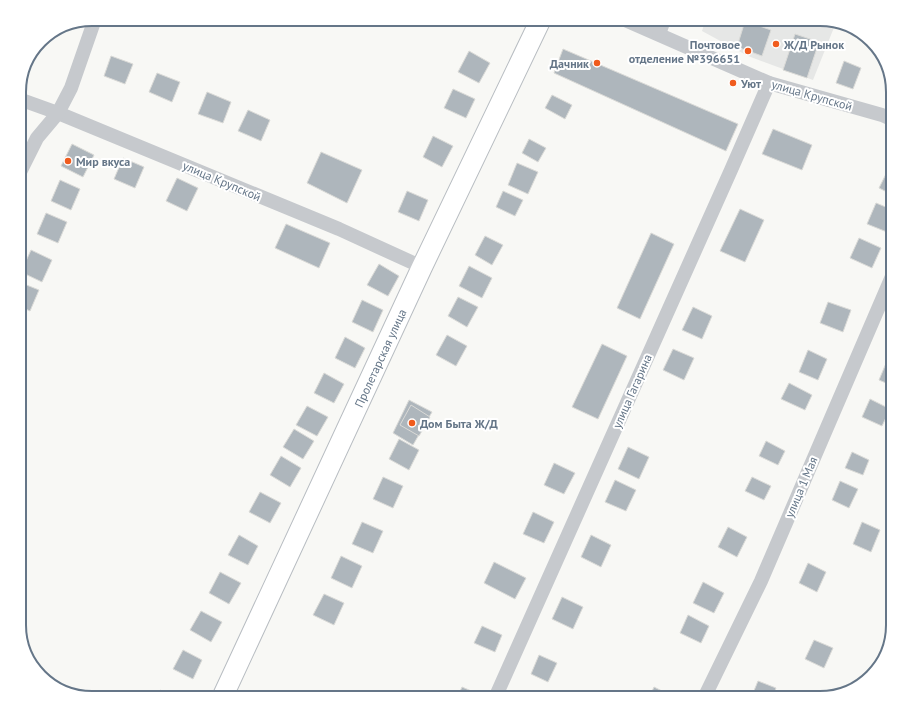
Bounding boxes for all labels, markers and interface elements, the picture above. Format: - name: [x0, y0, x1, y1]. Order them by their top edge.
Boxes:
- place label: Почтовое отделение №396651: [629, 37, 740, 66]
- place label: Ж/Д Рынок: [783, 37, 844, 52]
- marker: Ж/Д Рынок: [771, 39, 781, 49]
- marker: Почтовое отделение №396651: [743, 46, 753, 56]
- place label: Дачник: [550, 56, 589, 71]
- marker: Дачник: [592, 58, 602, 68]
- place label: Уют: [740, 76, 761, 91]
- street label: улица Крупской: [770, 76, 854, 114]
- marker: Уют: [728, 78, 738, 88]
- place label: Мир вкуса: [76, 154, 130, 169]
- marker: Мир вкуса: [63, 156, 73, 166]
- street label: улица Крупской: [181, 158, 263, 204]
- street label: Пролетарская улица: [351, 306, 409, 409]
- street label: улица Гагарина: [609, 352, 655, 430]
- place label: Дом Быта Ж/Д: [420, 416, 499, 431]
- marker: Дом Быта Ж/Д: [407, 418, 417, 428]
- street label: улица 1 Мая: [781, 454, 821, 520]

